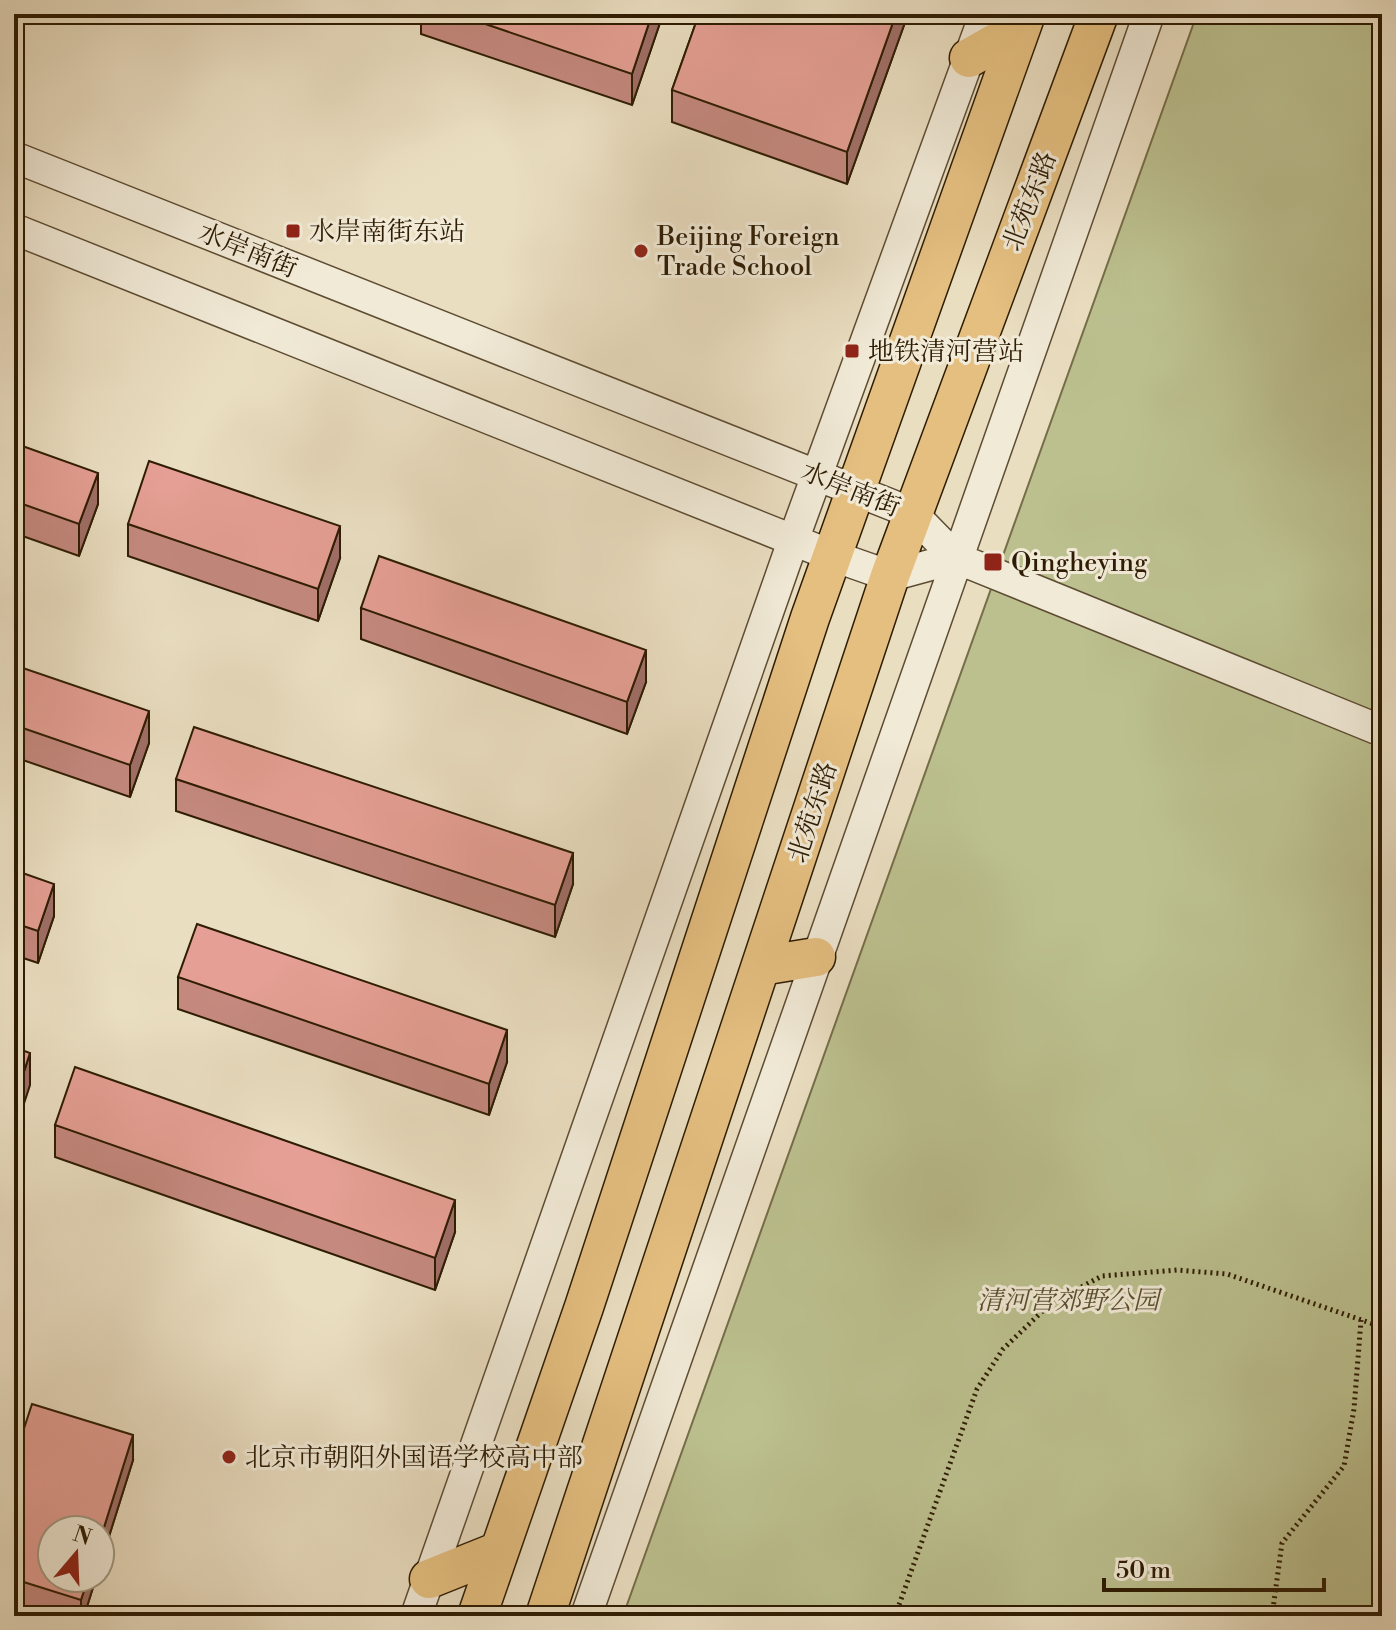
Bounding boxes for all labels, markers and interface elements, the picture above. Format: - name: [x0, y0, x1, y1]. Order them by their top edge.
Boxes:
- street label: 北苑东路: [996, 147, 1064, 256]
- place label: 水岸南街东站: [309, 216, 465, 248]
- street label: 水岸南街: [193, 217, 302, 285]
- place label: Beijing Foreign Trade School: [656, 221, 840, 283]
- marker: 水岸南街东站: [284, 222, 302, 240]
- marker: Beijing Foreign Trade School: [632, 242, 650, 260]
- place label: 地铁清河营站: [868, 336, 1024, 368]
- marker: 地铁清河营站: [843, 342, 861, 360]
- street label: 水岸南街: [796, 456, 905, 524]
- place label: Qingheying: [1011, 547, 1148, 579]
- marker: Qingheying: [982, 551, 1004, 573]
- street label: 北苑东路: [782, 758, 844, 867]
- park label: 清河营郊野公园: [977, 1285, 1163, 1317]
- place label: 北京市朝阳外国语学校高中部: [245, 1442, 583, 1474]
- marker: 北京市朝阳外国语学校高中部: [220, 1448, 238, 1466]
- north arrow: [36, 1514, 116, 1594]
- text: N: [69, 1521, 95, 1552]
- scale bar: [1104, 1542, 1324, 1592]
- text: 50 m: [1116, 1556, 1171, 1586]

